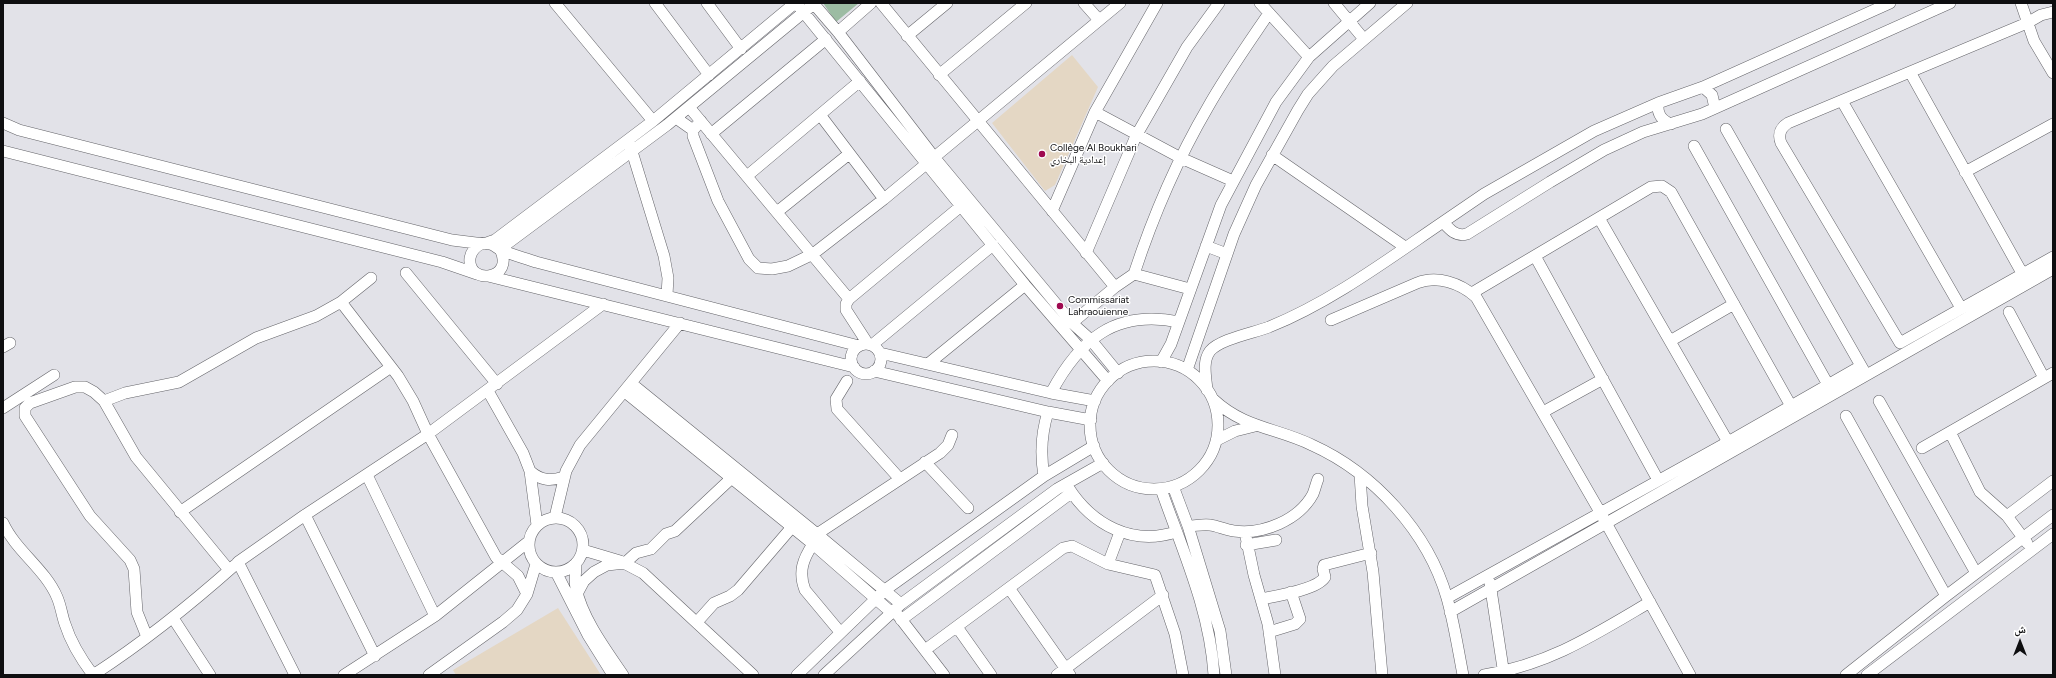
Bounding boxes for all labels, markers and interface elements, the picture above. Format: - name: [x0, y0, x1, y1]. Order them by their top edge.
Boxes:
- place label: Collège Al Boukhari إعدادية البخاري: [1050, 142, 1137, 166]
- marker: Collège Al Boukhari إعدادية البخاري: [1037, 149, 1047, 159]
- place label: Commissariat Lahraouienne: [1068, 294, 1129, 318]
- marker: Commissariat Lahraouienne: [1055, 301, 1065, 311]
- north arrow: [2000, 622, 2040, 662]
- text: ش: [2014, 623, 2026, 636]

